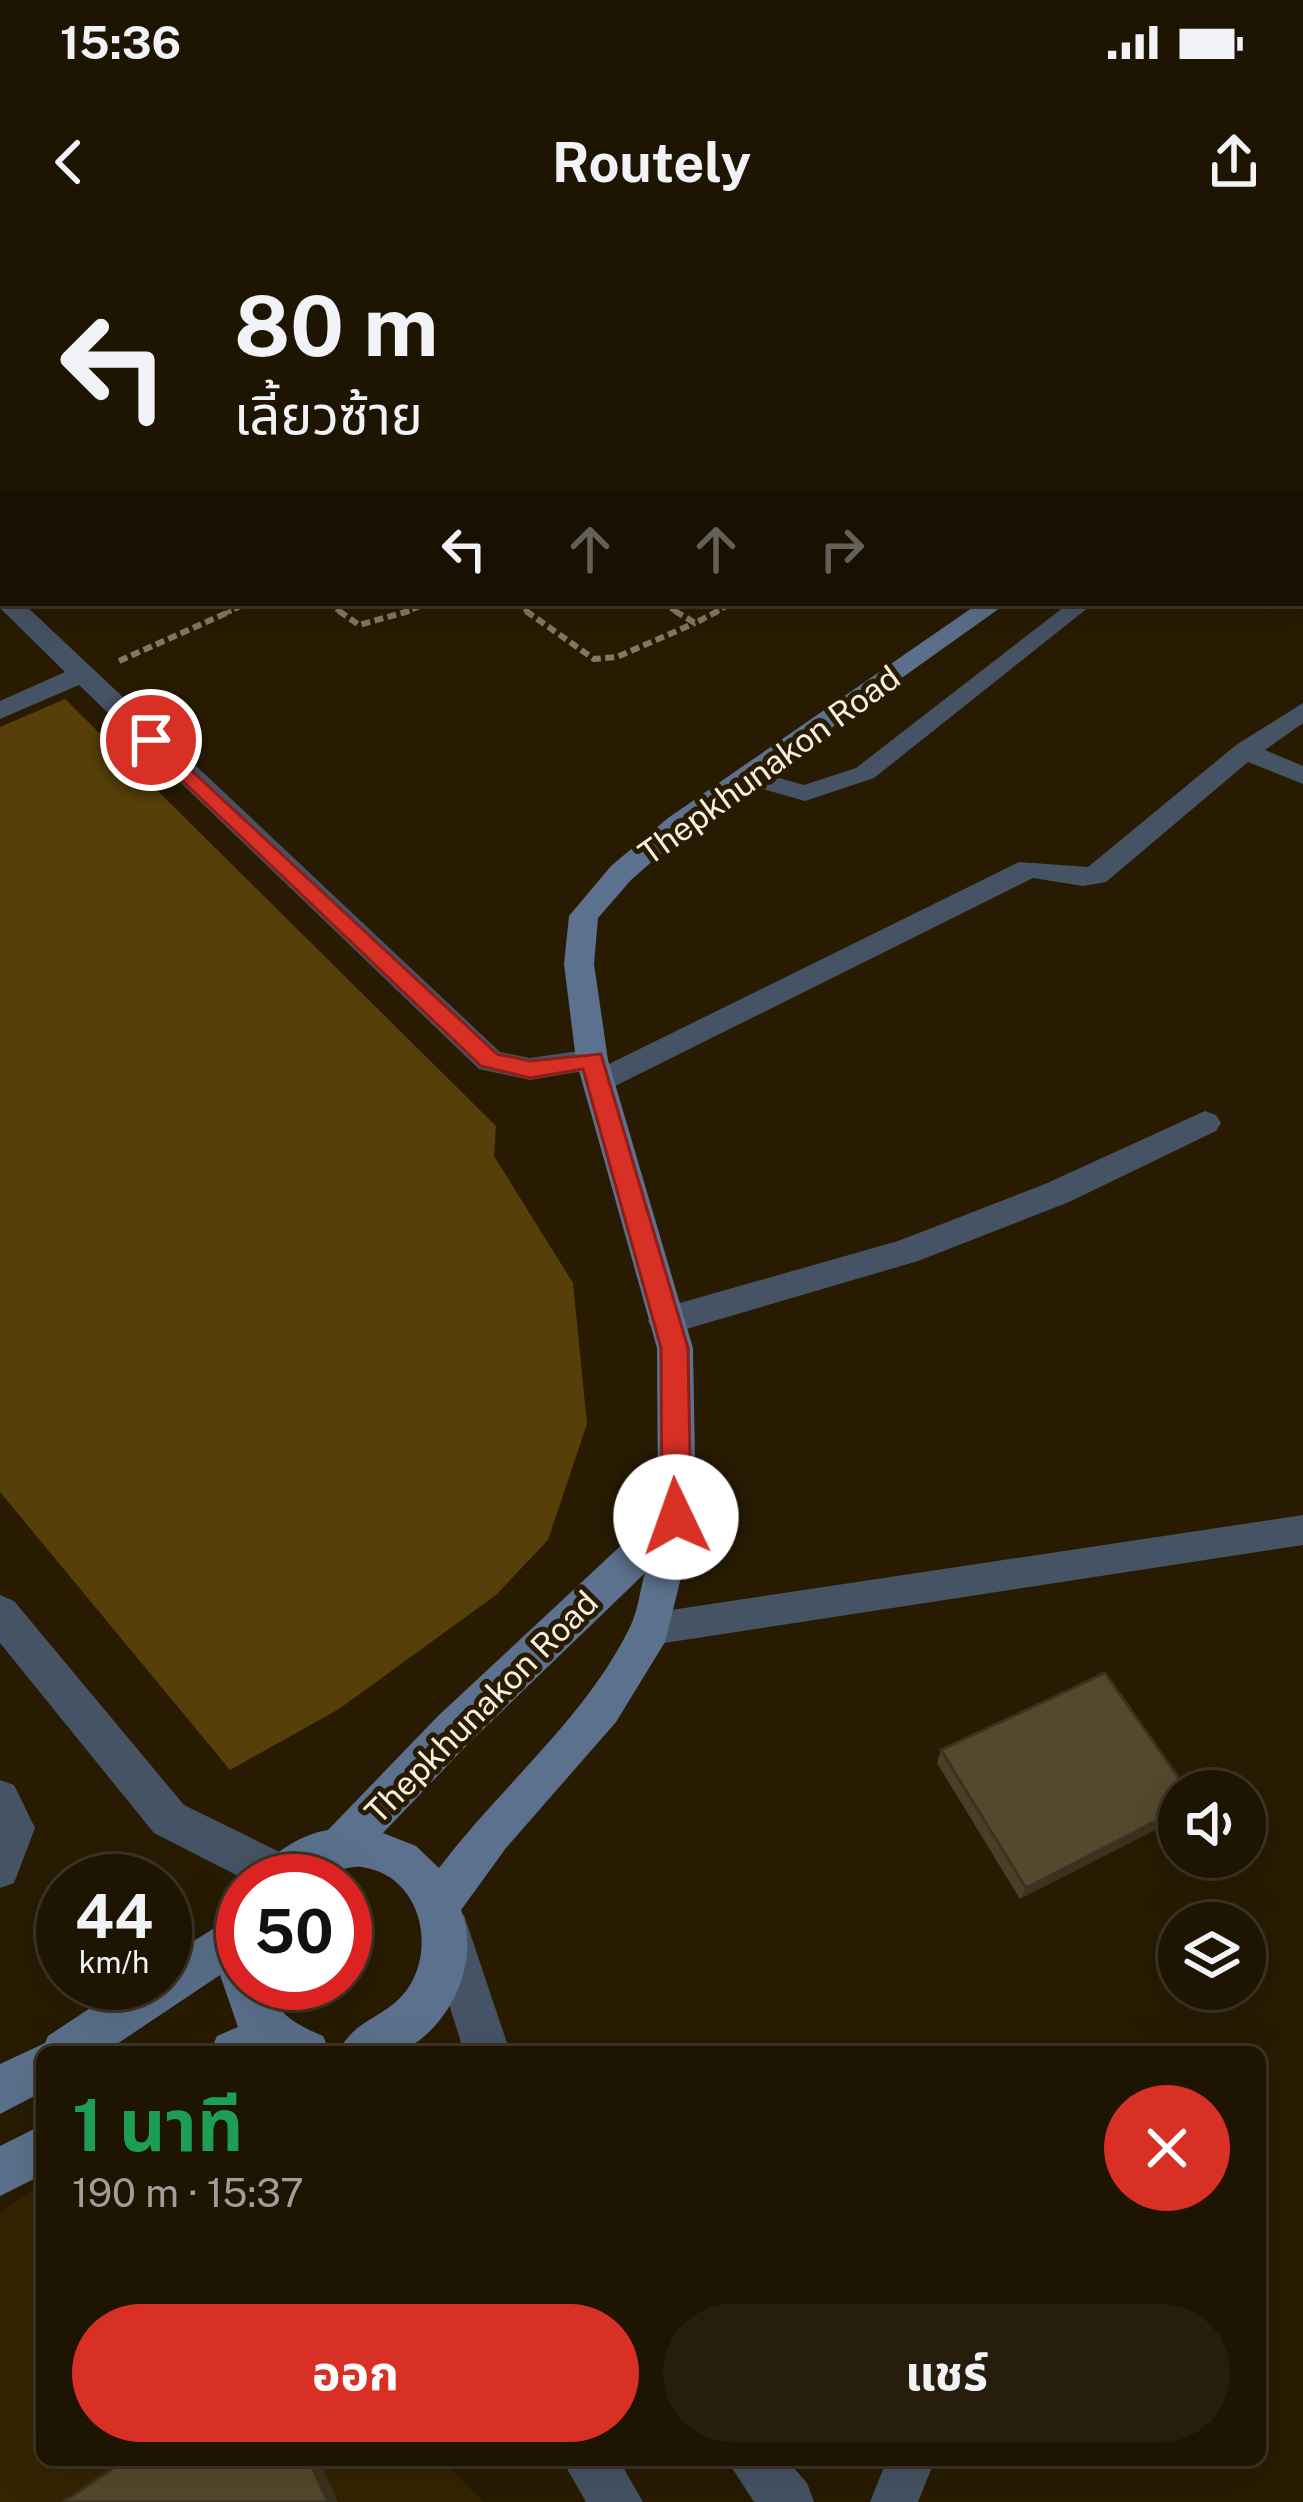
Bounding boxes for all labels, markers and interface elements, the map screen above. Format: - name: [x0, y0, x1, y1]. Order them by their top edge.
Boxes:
- text: 15:36: [60, 16, 181, 69]
- icon: back: [36, 129, 102, 195]
- icon: share: [1201, 129, 1267, 195]
- text: Routely: [552, 131, 751, 194]
- text: 80 m: [234, 276, 438, 375]
- icon: left: [36, 288, 192, 444]
- text: เลี้ยวซ้าย: [234, 383, 423, 446]
- icon: left: [431, 516, 497, 582]
- icon: ahead: [557, 516, 623, 582]
- icon: ahead: [683, 516, 749, 582]
- icon: right: [809, 516, 875, 582]
- street label: Thepkhunakon Road: [631, 658, 907, 872]
- pin: [100, 689, 202, 791]
- icon: arrive: [118, 707, 184, 773]
- position arrow: [613, 1454, 739, 1580]
- street label: Thepkhunakon Road: [357, 1583, 605, 1831]
- map controls: [1158, 1770, 1266, 2010]
- button: sound: [1158, 1770, 1266, 1878]
- speed limit sign: 50: [216, 1854, 372, 2010]
- text: 44: [75, 1881, 153, 1952]
- button: layers: [1158, 1902, 1266, 2010]
- text: km/h: [79, 1944, 149, 1980]
- text: 1 นาที: [72, 2083, 243, 2167]
- button: close: [1104, 2085, 1230, 2211]
- text: 190 m · 15:37: [72, 2170, 304, 2216]
- button: ออก: [72, 2304, 639, 2442]
- button: แชร์: [663, 2304, 1230, 2442]

